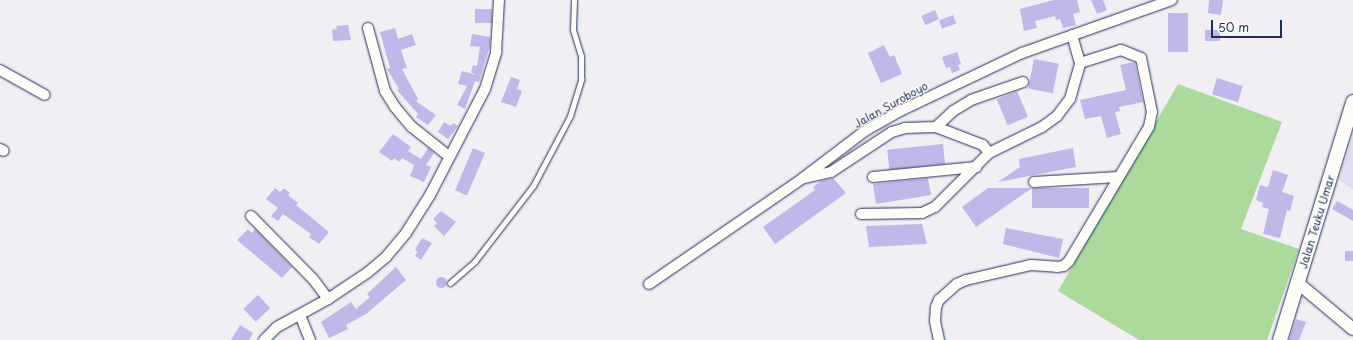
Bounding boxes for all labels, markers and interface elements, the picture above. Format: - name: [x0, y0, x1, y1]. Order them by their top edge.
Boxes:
- scale bar: [1213, 12, 1284, 38]
- text: 50 m: [1218, 18, 1249, 36]
- street label: Jalan Suroboyo: [852, 79, 930, 131]
- street label: Jalan Teuku Umar: [1296, 173, 1338, 271]

